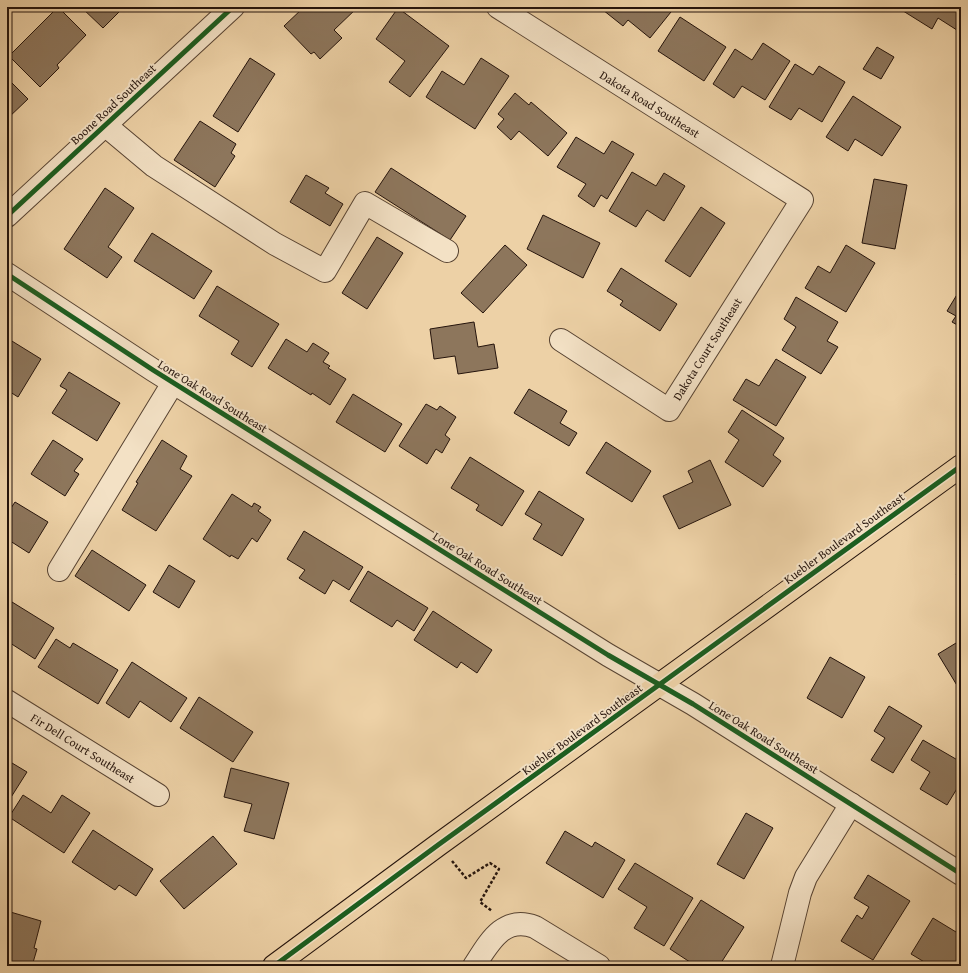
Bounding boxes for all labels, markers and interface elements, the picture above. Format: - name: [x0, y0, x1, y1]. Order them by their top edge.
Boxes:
- street label: Boone Road Southeast: [66, 59, 160, 148]
- street label: Dakota Road Southeast: [597, 66, 704, 142]
- street label: Dakota Court Southeast: [668, 294, 746, 404]
- street label: Lone Oak Road Southeast: [155, 355, 272, 437]
- street label: Kuebler Boulevard Southeast: [780, 488, 908, 588]
- street label: Lone Oak Road Southeast: [430, 527, 547, 609]
- street label: Kuebler Boulevard Southeast: [518, 679, 646, 779]
- street label: Lone Oak Road Southeast: [706, 696, 823, 778]
- street label: Fir Dell Court Southeast: [28, 709, 139, 787]

